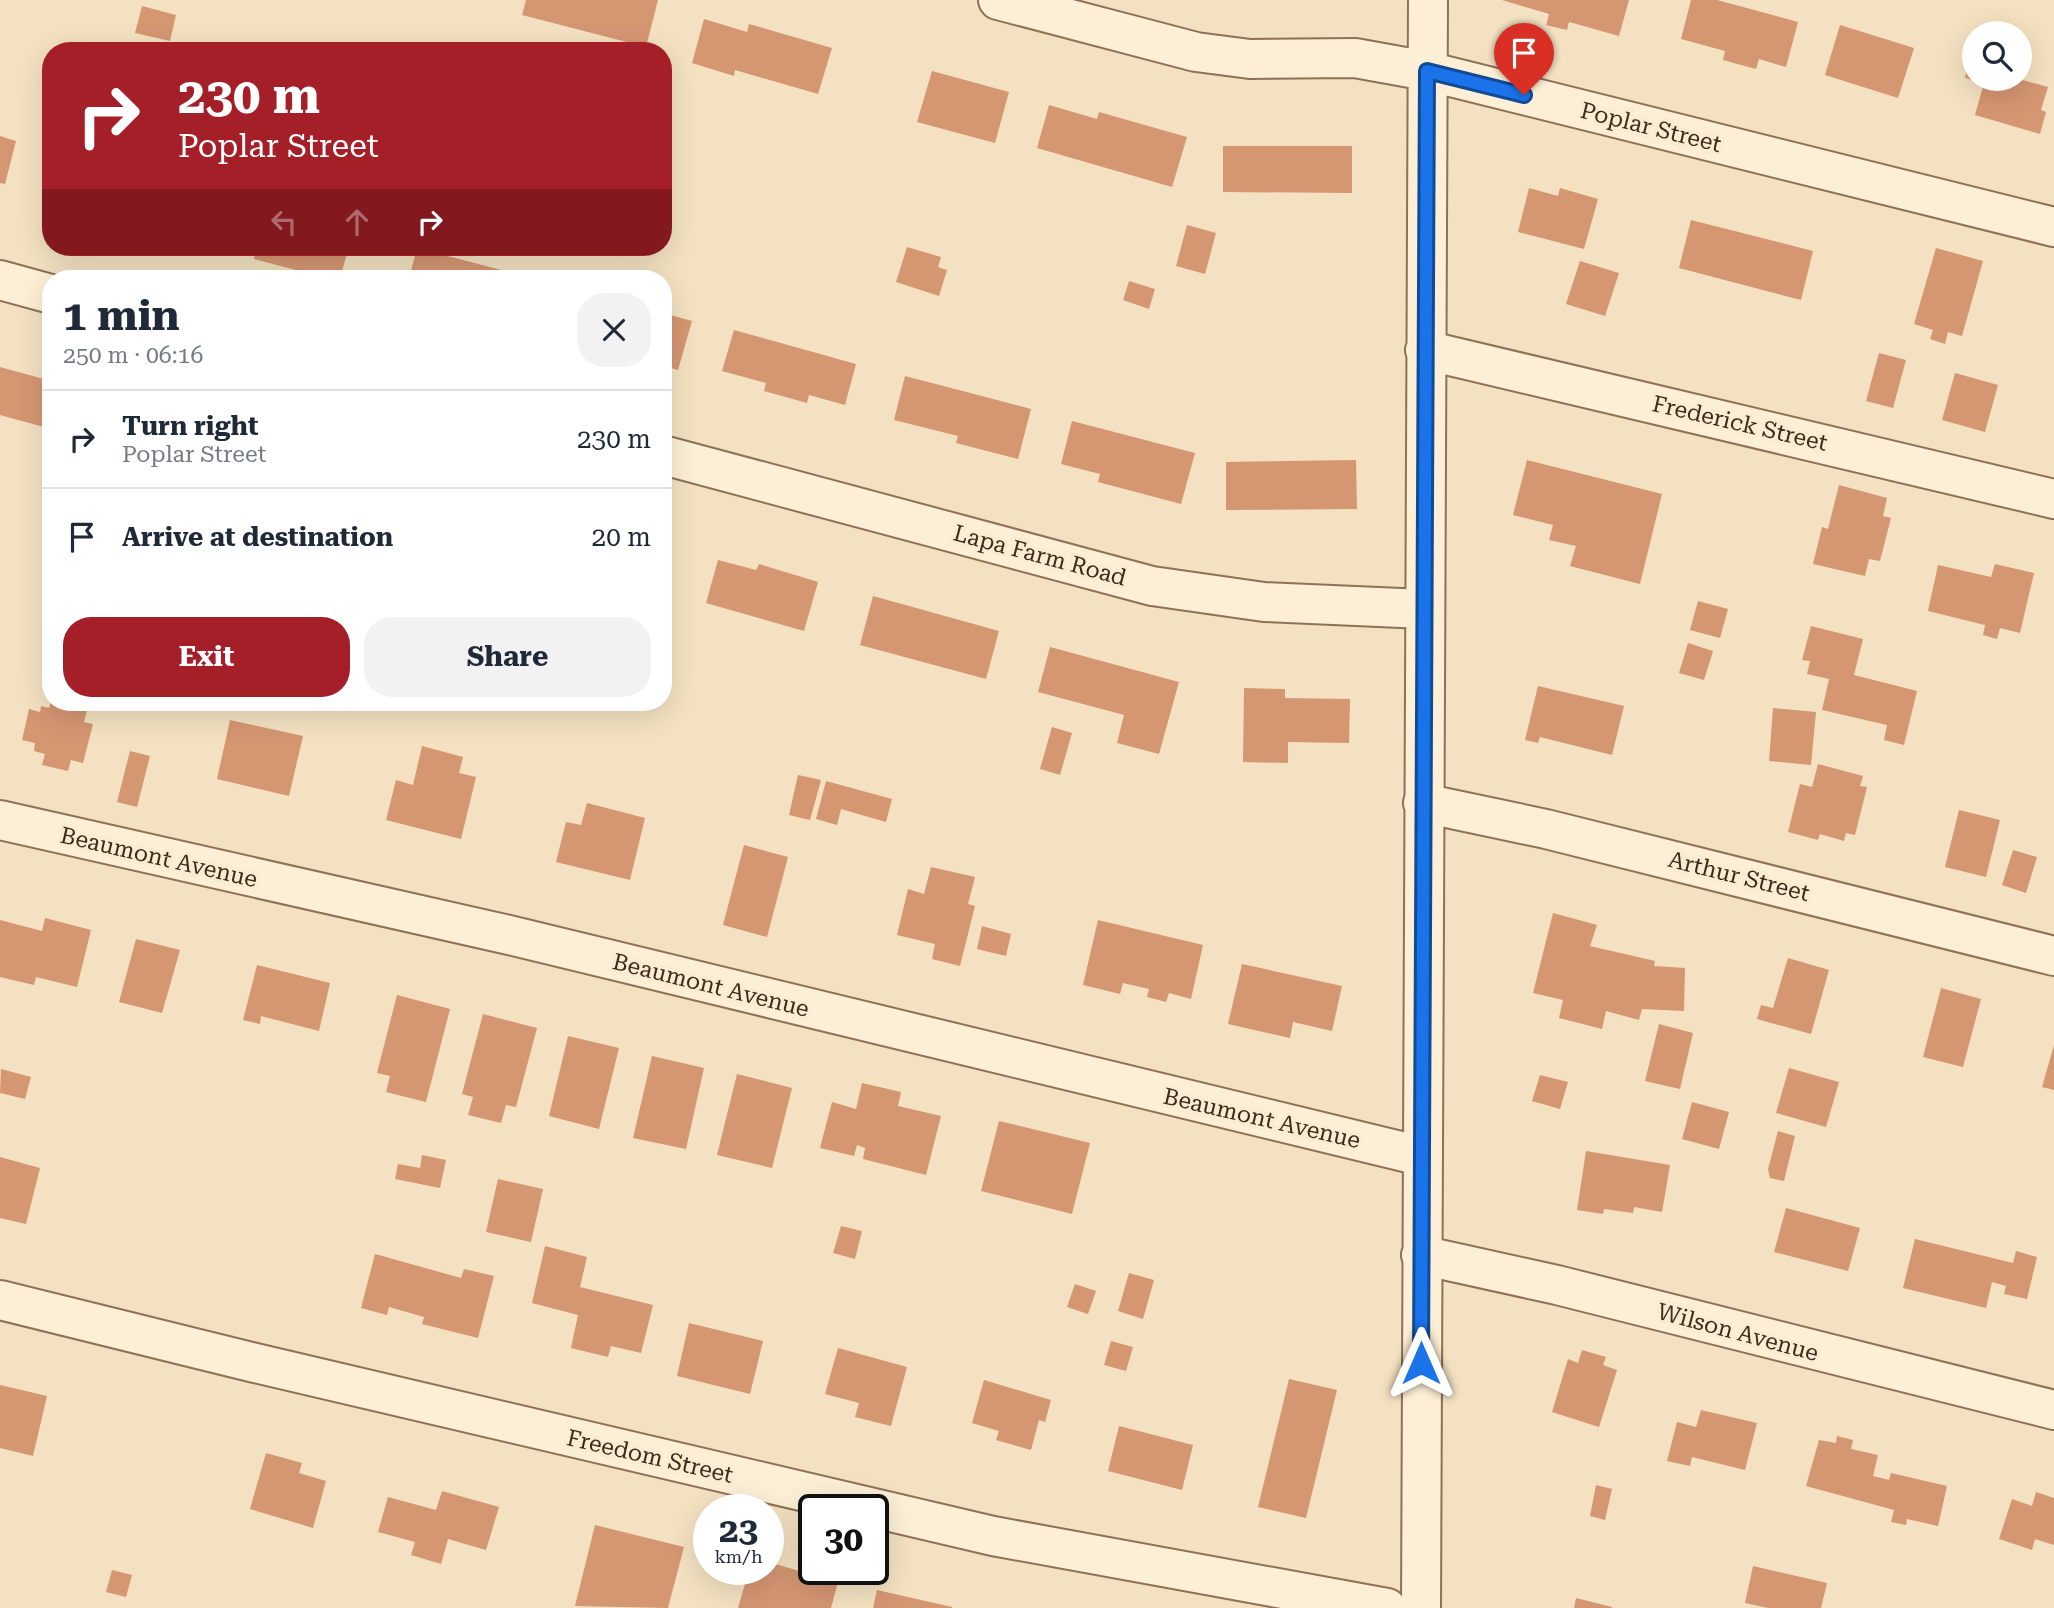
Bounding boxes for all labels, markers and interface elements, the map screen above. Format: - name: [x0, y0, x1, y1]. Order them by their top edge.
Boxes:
- map controls: [1962, 21, 2032, 91]
- button: search: [1962, 21, 2032, 91]
- pin: [1494, 23, 1554, 95]
- icon: arrive: [1505, 34, 1543, 72]
- text: 230 m: [178, 68, 320, 125]
- icon: right: [63, 70, 154, 161]
- street label: Poplar Street: [1578, 97, 1725, 158]
- text: Poplar Street: [178, 127, 379, 165]
- icon: left: [265, 203, 303, 241]
- icon: ahead: [338, 203, 376, 241]
- icon: right: [411, 203, 449, 241]
- text: 1 min: [63, 291, 180, 340]
- button: close: [577, 293, 651, 367]
- text: 250 m · 06:16: [63, 342, 203, 369]
- street label: Frederick Street: [1650, 390, 1830, 457]
- text: Turn right: [122, 411, 258, 441]
- icon: right: [63, 420, 101, 458]
- text: 230 m: [577, 424, 651, 454]
- text: Poplar Street: [122, 441, 266, 468]
- icon: arrive: [63, 518, 101, 556]
- street label: Lapa Farm Road: [950, 519, 1130, 592]
- text: Arrive at destination: [122, 522, 393, 552]
- text: 20 m: [592, 522, 651, 552]
- button: Exit: [63, 617, 350, 697]
- button: Share: [364, 617, 651, 697]
- street label: Beaumont Avenue: [58, 822, 260, 893]
- street label: Arthur Street: [1665, 846, 1813, 907]
- street label: Beaumont Avenue: [610, 948, 812, 1023]
- street label: Beaumont Avenue: [1161, 1083, 1363, 1154]
- street label: Wilson Avenue: [1654, 1298, 1821, 1367]
- position arrow: [1384, 1326, 1458, 1400]
- street label: Freedom Street: [564, 1424, 736, 1489]
- speed limit sign: 30: [798, 1494, 889, 1585]
- text: 23: [719, 1510, 758, 1551]
- text: km/h: [714, 1546, 763, 1567]

